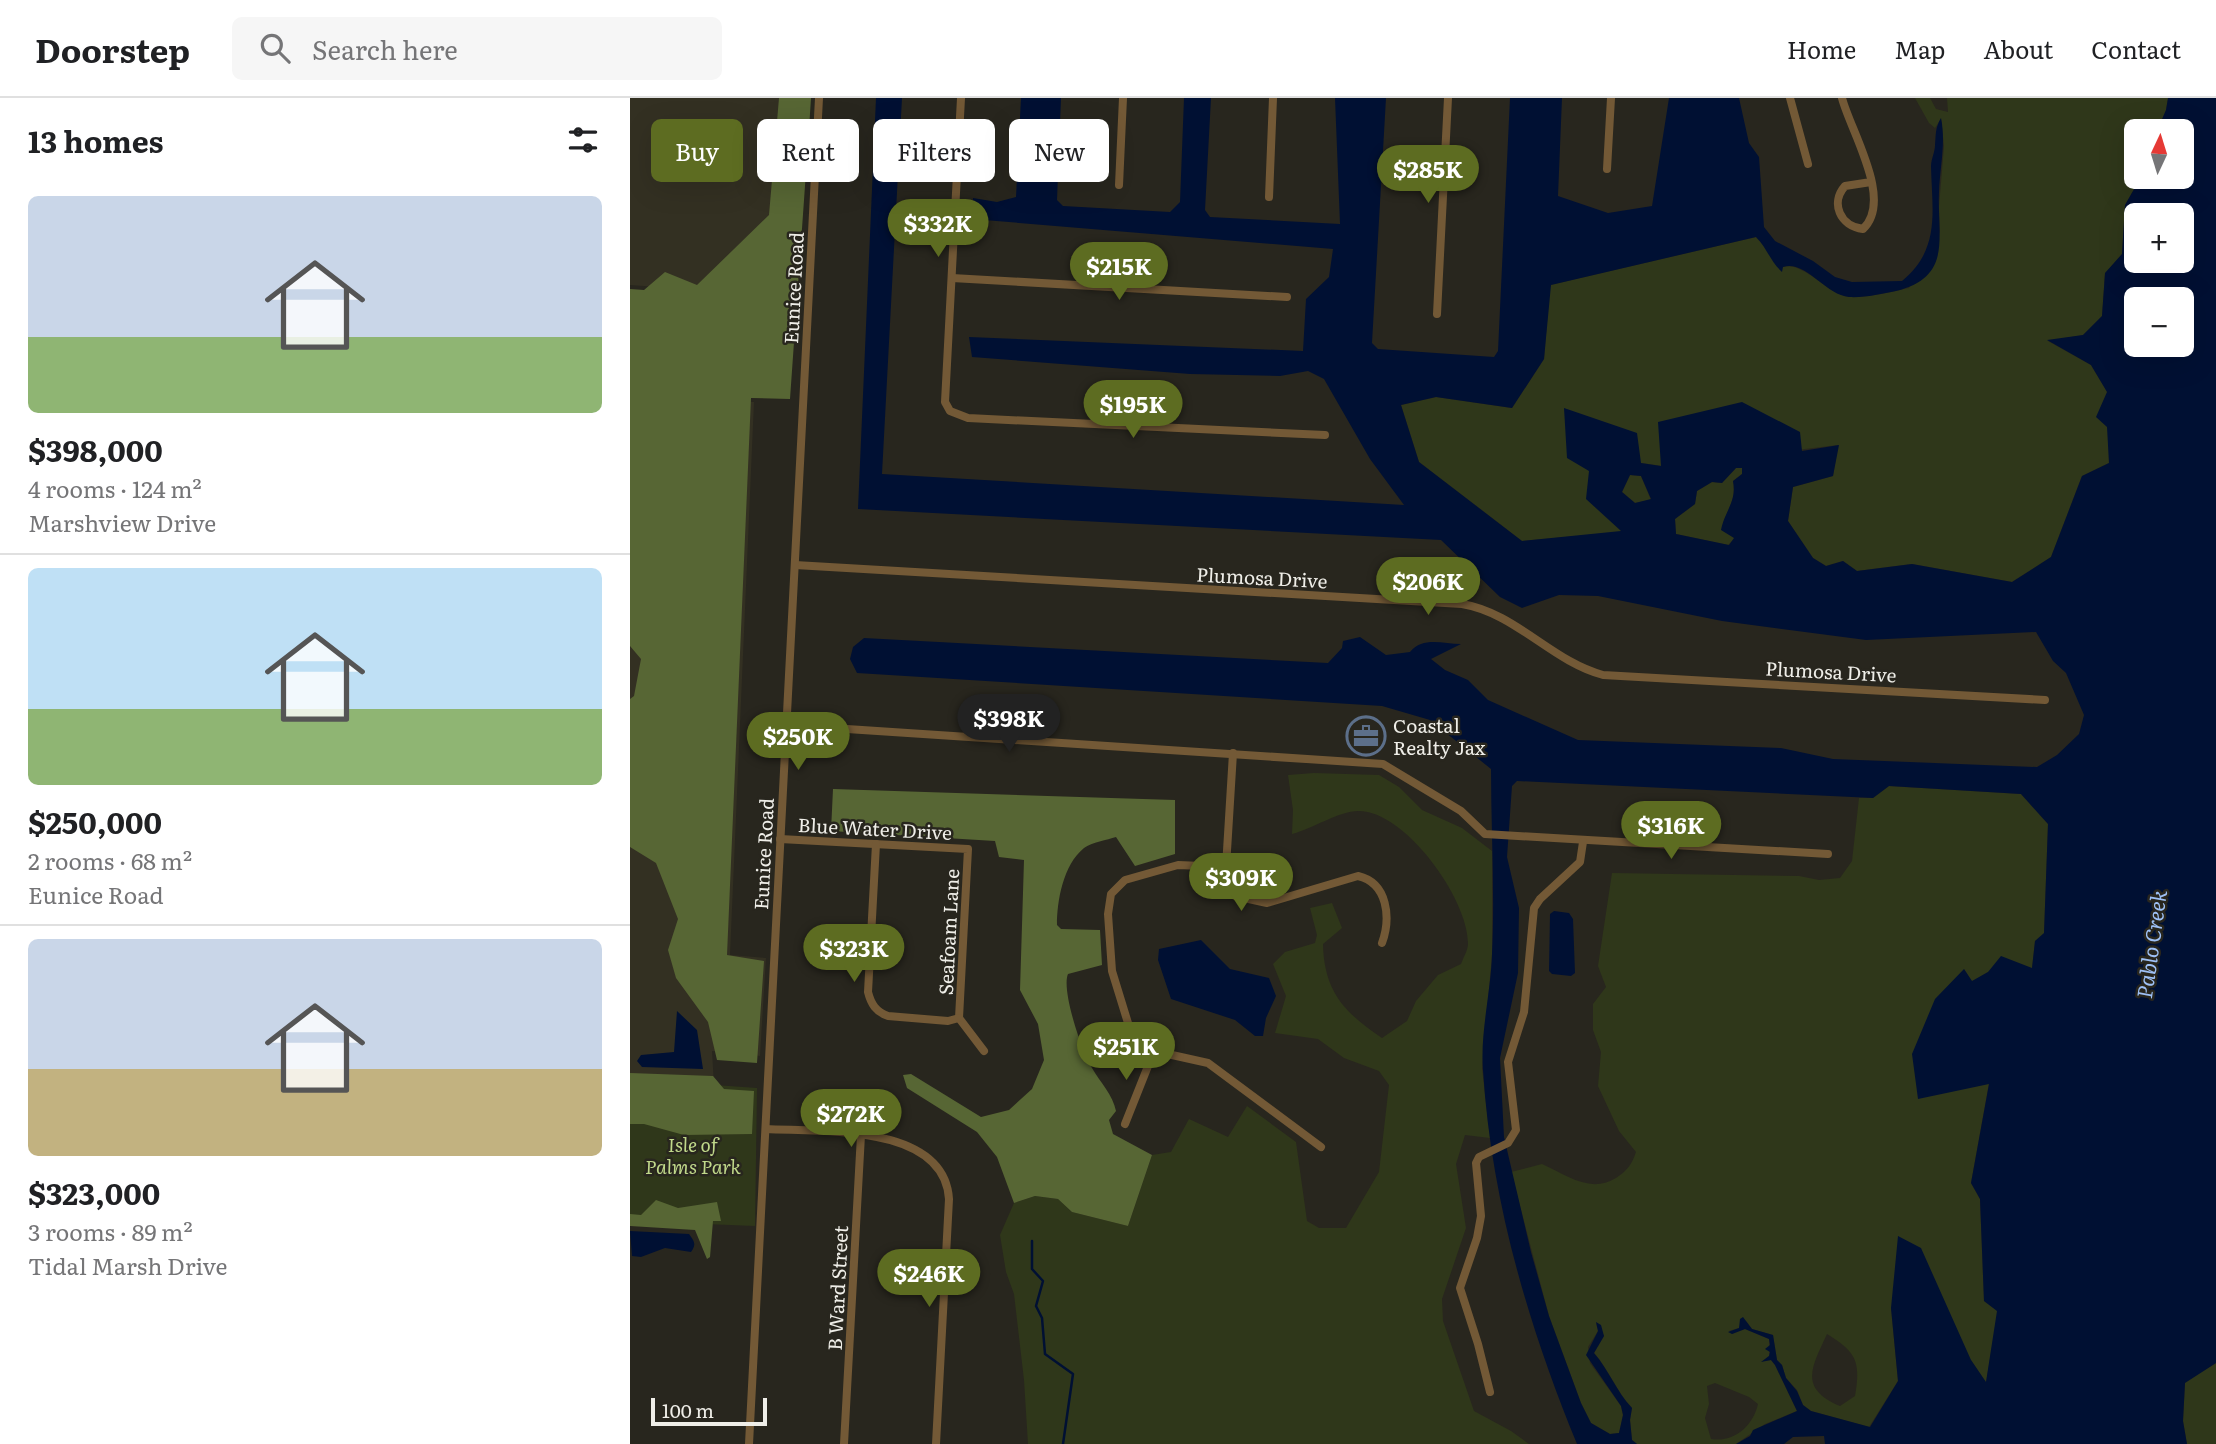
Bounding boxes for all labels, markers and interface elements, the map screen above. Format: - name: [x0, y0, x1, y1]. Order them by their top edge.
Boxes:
- search box: [232, 17, 722, 80]
- text: Doorstep: [35, 24, 190, 73]
- icon: search: [256, 29, 294, 67]
- text: Search here: [312, 29, 458, 68]
- text: Home: [1787, 31, 1856, 66]
- text: Map: [1894, 31, 1945, 66]
- text: About: [1983, 31, 2053, 66]
- text: Contact: [2091, 31, 2181, 66]
- text: 13 homes: [28, 118, 164, 162]
- chip: Buy: [651, 119, 743, 182]
- chip: Rent: [757, 119, 859, 182]
- chip: Filters: [873, 119, 995, 182]
- chip: New: [1009, 119, 1109, 182]
- north arrow: [2124, 119, 2194, 189]
- map controls: [2124, 119, 2194, 357]
- icon: filters: [564, 121, 602, 159]
- pin: $285K: [1379, 146, 1477, 205]
- text: $285K: [1393, 151, 1463, 185]
- pin: $332K: [889, 200, 987, 259]
- button: +: [2124, 203, 2194, 273]
- text: $332K: [904, 205, 972, 239]
- street label: Eunice Road: [776, 231, 810, 345]
- icon: home: [252, 242, 378, 368]
- pin: $215K: [1070, 242, 1168, 302]
- text: $215K: [1086, 248, 1152, 282]
- button: −: [2124, 287, 2194, 357]
- pin: $195K: [1084, 380, 1182, 440]
- text: $195K: [1100, 386, 1166, 420]
- text: $398,000: [28, 427, 163, 471]
- text: 4 rooms · 124 m²: [28, 471, 202, 505]
- text: Marshview Drive: [28, 505, 216, 539]
- pin: $206K: [1379, 558, 1477, 617]
- street label: Plumosa Drive: [1196, 560, 1328, 594]
- text: $206K: [1392, 563, 1464, 597]
- icon: home: [252, 614, 378, 740]
- street label: Plumosa Drive: [1765, 654, 1897, 688]
- pin: $398K: [960, 694, 1058, 754]
- text: $398K: [973, 700, 1045, 734]
- place label: Coastal Realty Jax: [1393, 711, 1486, 761]
- pin: $250K: [749, 712, 847, 772]
- office icon: Coastal Realty Jax: [1345, 715, 1387, 757]
- text: $250K: [763, 718, 833, 752]
- street label: Eunice Road: [746, 797, 780, 911]
- text: $250,000: [28, 799, 162, 843]
- pin: $316K: [1622, 802, 1720, 861]
- text: $316K: [1637, 807, 1705, 841]
- street label: Blue Water Drive: [797, 810, 953, 846]
- text: 2 rooms · 68 m²: [28, 843, 192, 877]
- pin: $309K: [1192, 854, 1290, 913]
- text: $309K: [1205, 859, 1277, 893]
- street label: Seafoam Lane: [931, 868, 965, 996]
- text: Eunice Road: [28, 877, 164, 911]
- water label: Pablo Creek: [2127, 887, 2173, 1000]
- pin: $323K: [805, 924, 903, 984]
- text: $323K: [819, 930, 889, 964]
- icon: home: [252, 985, 378, 1111]
- pin: $251K: [1077, 1023, 1175, 1082]
- text: $251K: [1093, 1028, 1159, 1062]
- pin: $272K: [802, 1090, 900, 1149]
- text: $272K: [817, 1095, 885, 1129]
- park label: Isle of Palms Park: [645, 1130, 742, 1180]
- text: $323,000: [28, 1170, 160, 1214]
- text: 3 rooms · 89 m²: [28, 1214, 193, 1248]
- street label: B Ward Street: [820, 1224, 854, 1351]
- text: Tidal Marsh Drive: [28, 1248, 227, 1282]
- pin: $246K: [880, 1250, 978, 1309]
- text: $246K: [893, 1255, 965, 1289]
- scale bar: [651, 1395, 766, 1427]
- text: 100 m: [662, 1396, 714, 1424]

